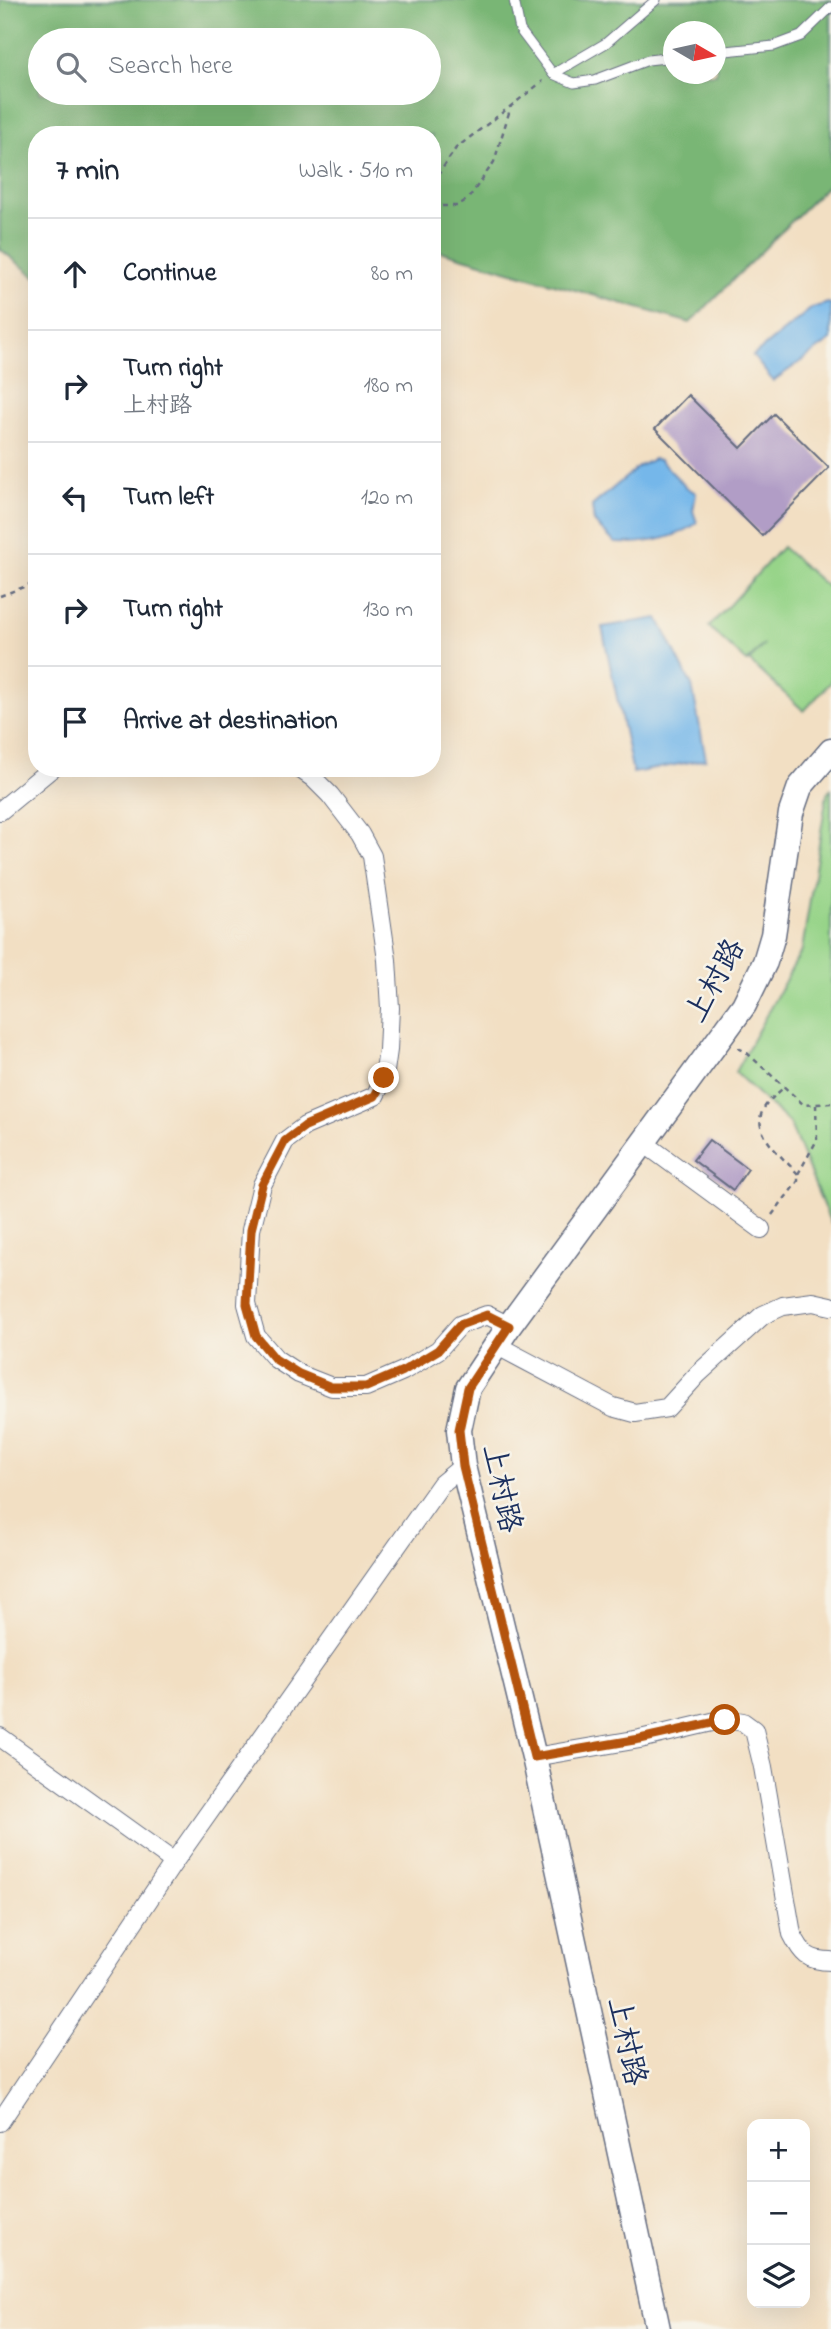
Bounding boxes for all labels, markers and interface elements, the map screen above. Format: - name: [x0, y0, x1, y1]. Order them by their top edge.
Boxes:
- north arrow: [663, 21, 726, 84]
- search box: [28, 28, 441, 105]
- icon: search: [52, 48, 90, 86]
- text: Search here: [108, 48, 233, 86]
- text: 7 min: [56, 150, 119, 194]
- text: Walk · 510 m: [298, 155, 413, 188]
- icon: ahead: [56, 255, 94, 293]
- text: Continue: [123, 255, 216, 293]
- text: 80 m: [371, 258, 413, 291]
- text: Turn right: [123, 350, 223, 388]
- icon: right: [56, 367, 94, 405]
- text: 180 m: [364, 370, 413, 403]
- text: 上村路: [123, 390, 192, 423]
- icon: left: [56, 479, 94, 517]
- text: Turn left: [123, 479, 214, 517]
- text: 120 m: [361, 482, 413, 515]
- icon: right: [56, 591, 94, 629]
- text: Turn right: [123, 591, 223, 629]
- text: 130 m: [363, 594, 413, 627]
- icon: arrive: [56, 703, 94, 741]
- text: Arrive at destination: [123, 703, 338, 741]
- street label: 上村路: [676, 931, 758, 1031]
- route end: [368, 1062, 399, 1093]
- street label: 上村路: [469, 1440, 531, 1537]
- route start: [709, 1704, 740, 1735]
- street label: 上村路: [594, 1993, 656, 2090]
- map controls: [747, 2119, 810, 2308]
- button: +: [747, 2119, 810, 2182]
- button: −: [747, 2182, 810, 2245]
- button: layers: [747, 2245, 810, 2308]

